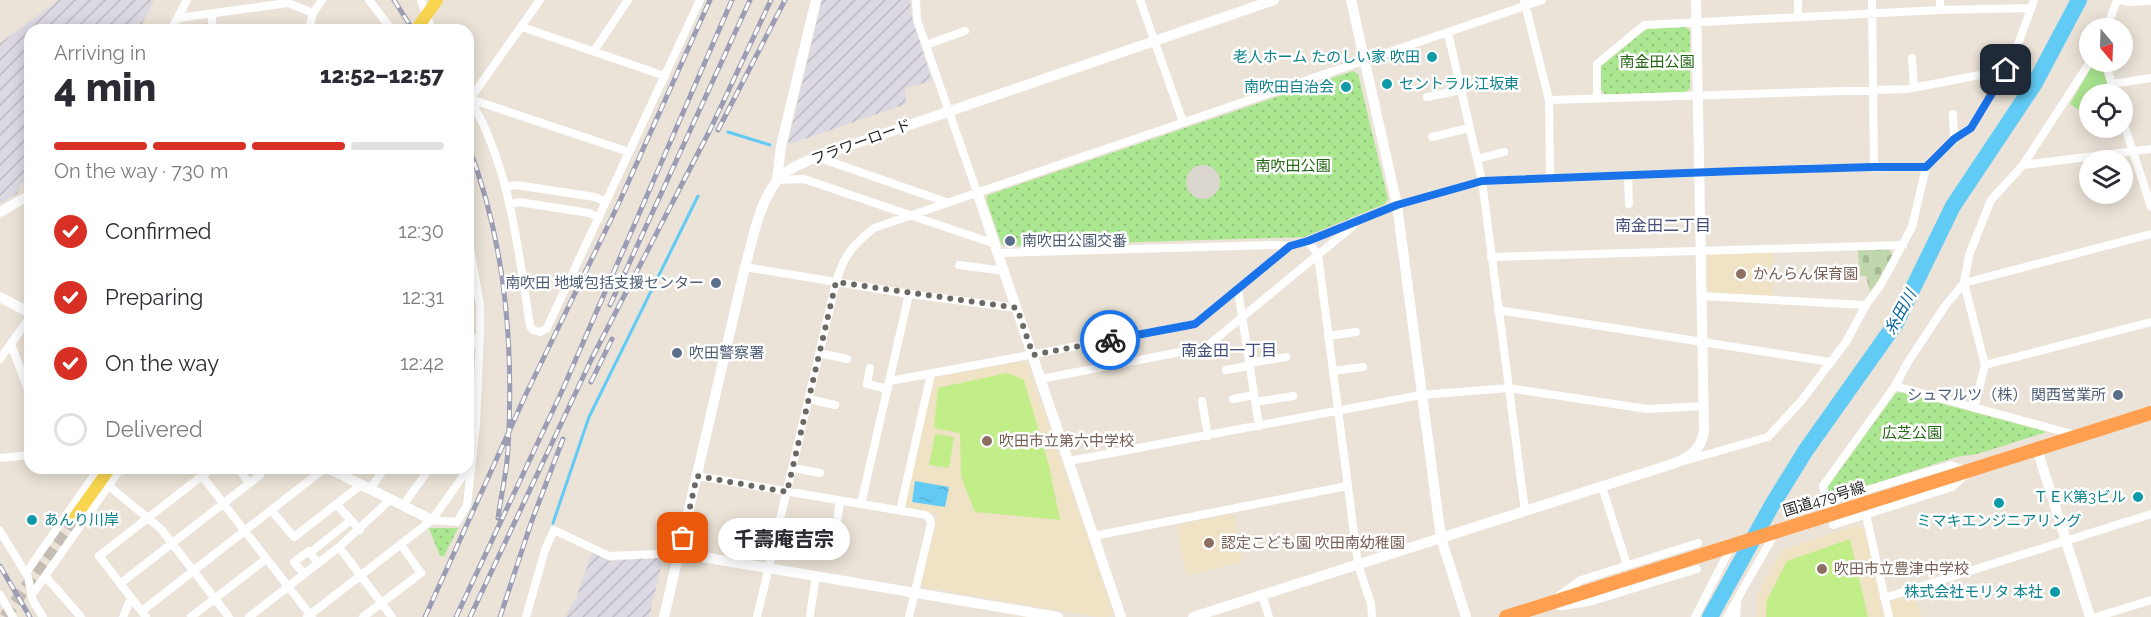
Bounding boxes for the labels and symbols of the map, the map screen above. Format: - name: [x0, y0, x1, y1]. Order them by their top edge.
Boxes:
- north arrow: [2079, 18, 2133, 72]
- pin: [1980, 44, 2031, 95]
- place label: 老人ホーム たのしい家 吹田: [1233, 48, 1420, 66]
- marker: 老人ホーム たのしい家 吹田: [1425, 50, 1439, 64]
- park label: 南金田公園: [1619, 53, 1695, 71]
- place label: セントラル江坂東: [1399, 75, 1519, 93]
- marker: セントラル江坂東: [1380, 77, 1394, 91]
- place label: 南吹田自治会: [1244, 78, 1334, 96]
- marker: 南吹田自治会: [1339, 80, 1353, 94]
- street label: フラワーロード: [809, 116, 913, 168]
- park label: 南吹田公園: [1255, 157, 1331, 175]
- district label: 南金田二丁目: [1615, 216, 1711, 235]
- place label: 南吹田公園交番: [1022, 232, 1127, 250]
- marker: 南吹田公園交番: [1003, 234, 1017, 248]
- place label: かんらん保育園: [1753, 265, 1858, 283]
- marker: かんらん保育園: [1734, 267, 1748, 281]
- place label: 南吹田 地域包括支援センター: [505, 274, 704, 292]
- marker: 南吹田 地域包括支援センター: [709, 276, 723, 290]
- water label: 糸田川: [1880, 285, 1921, 338]
- courier: [1080, 310, 1140, 370]
- district label: 南金田一丁目: [1181, 341, 1277, 360]
- place label: 吹田警察署: [689, 344, 764, 362]
- marker: 吹田警察署: [670, 346, 684, 360]
- place label: シュマルツ（株） 関西営業所: [1907, 386, 2106, 404]
- marker: シュマルツ（株） 関西営業所: [2111, 388, 2125, 402]
- park label: 広芝公園: [1882, 424, 1942, 442]
- place label: 吹田市立第六中学校: [999, 432, 1134, 450]
- marker: 吹田市立第六中学校: [980, 434, 994, 448]
- street label: 国道479号線: [1781, 478, 1867, 520]
- place label: ＴＥK第3ビル: [2033, 488, 2126, 506]
- marker: ＴＥK第3ビル: [2131, 490, 2145, 504]
- marker: ミマキエンジニアリング: [1992, 496, 2006, 510]
- place label: あんり川岸: [44, 511, 119, 529]
- pin: [657, 512, 708, 563]
- place label: ミマキエンジニアリング: [1916, 512, 2082, 530]
- marker: あんり川岸: [25, 513, 39, 527]
- callout: 千壽庵吉宗: [719, 517, 851, 559]
- place label: 認定こども園 吹田南幼稚園: [1221, 534, 1405, 552]
- marker: 認定こども園 吹田南幼稚園: [1202, 536, 1216, 550]
- place label: 吹田市立豊津中学校: [1834, 560, 1969, 578]
- marker: 吹田市立豊津中学校: [1815, 562, 1829, 576]
- place label: 株式会社モリタ 本社: [1904, 583, 2043, 601]
- marker: 株式会社モリタ 本社: [2048, 585, 2062, 599]

